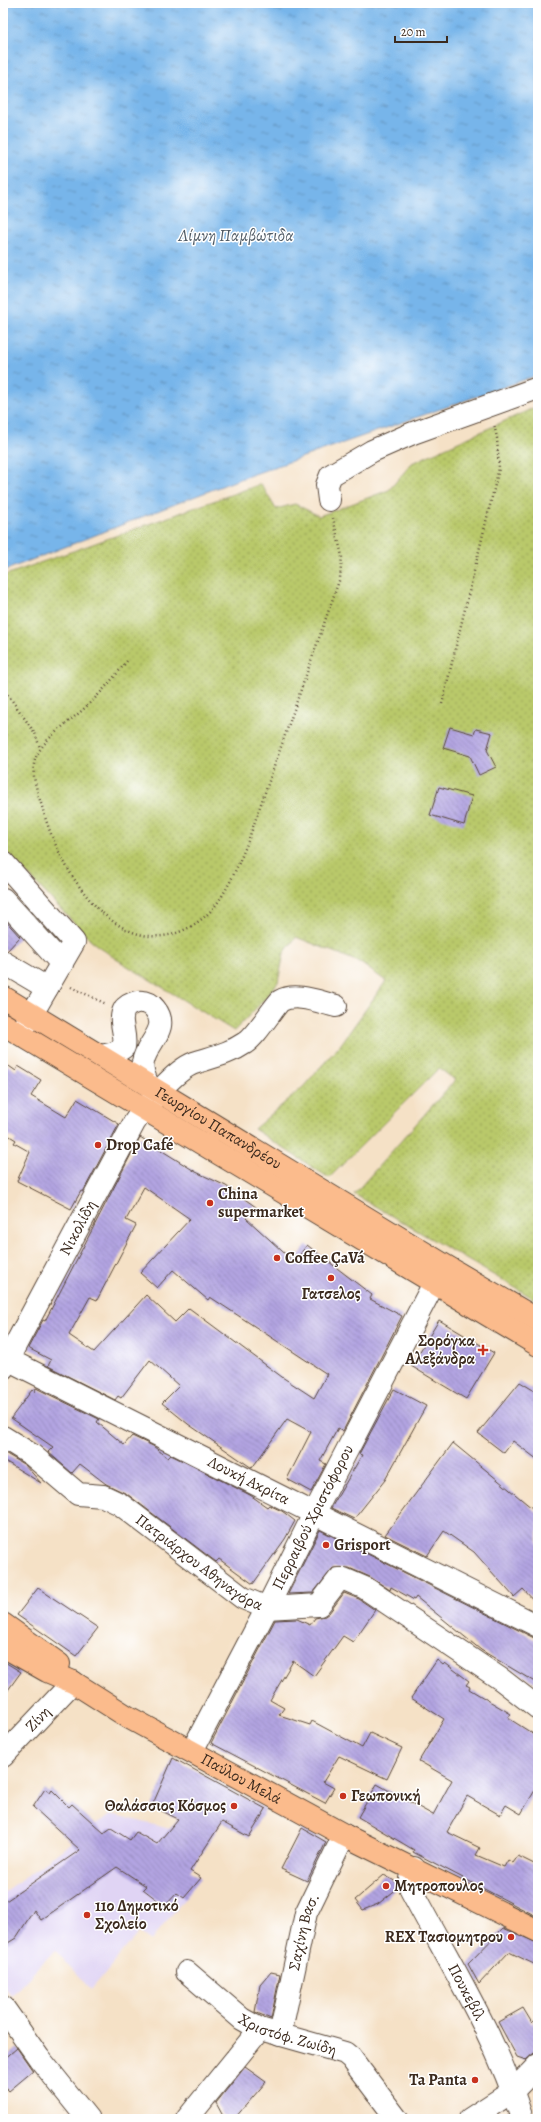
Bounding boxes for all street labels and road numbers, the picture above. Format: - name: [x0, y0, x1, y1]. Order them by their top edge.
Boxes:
- street label: Γεωργίου Παπανδρέου: [151, 1081, 286, 1175]
- street label: Νικολίδη: [54, 1196, 102, 1259]
- street label: Περραιβού Χριστόφορου: [267, 1441, 359, 1594]
- street label: Λουκή Ακρίτα: [203, 1450, 294, 1511]
- street label: Πατριάρχου Αθηναγόρα: [131, 1509, 266, 1616]
- street label: Ζίνη: [20, 1701, 56, 1737]
- street label: Παύλου Μελά: [197, 1748, 286, 1810]
- street label: Σαχίνη Βασ.: [283, 1889, 325, 1973]
- street label: Πουκεβίλ: [442, 1960, 491, 2025]
- street label: Χριστόφ. Ζωίδη: [234, 2008, 339, 2061]

